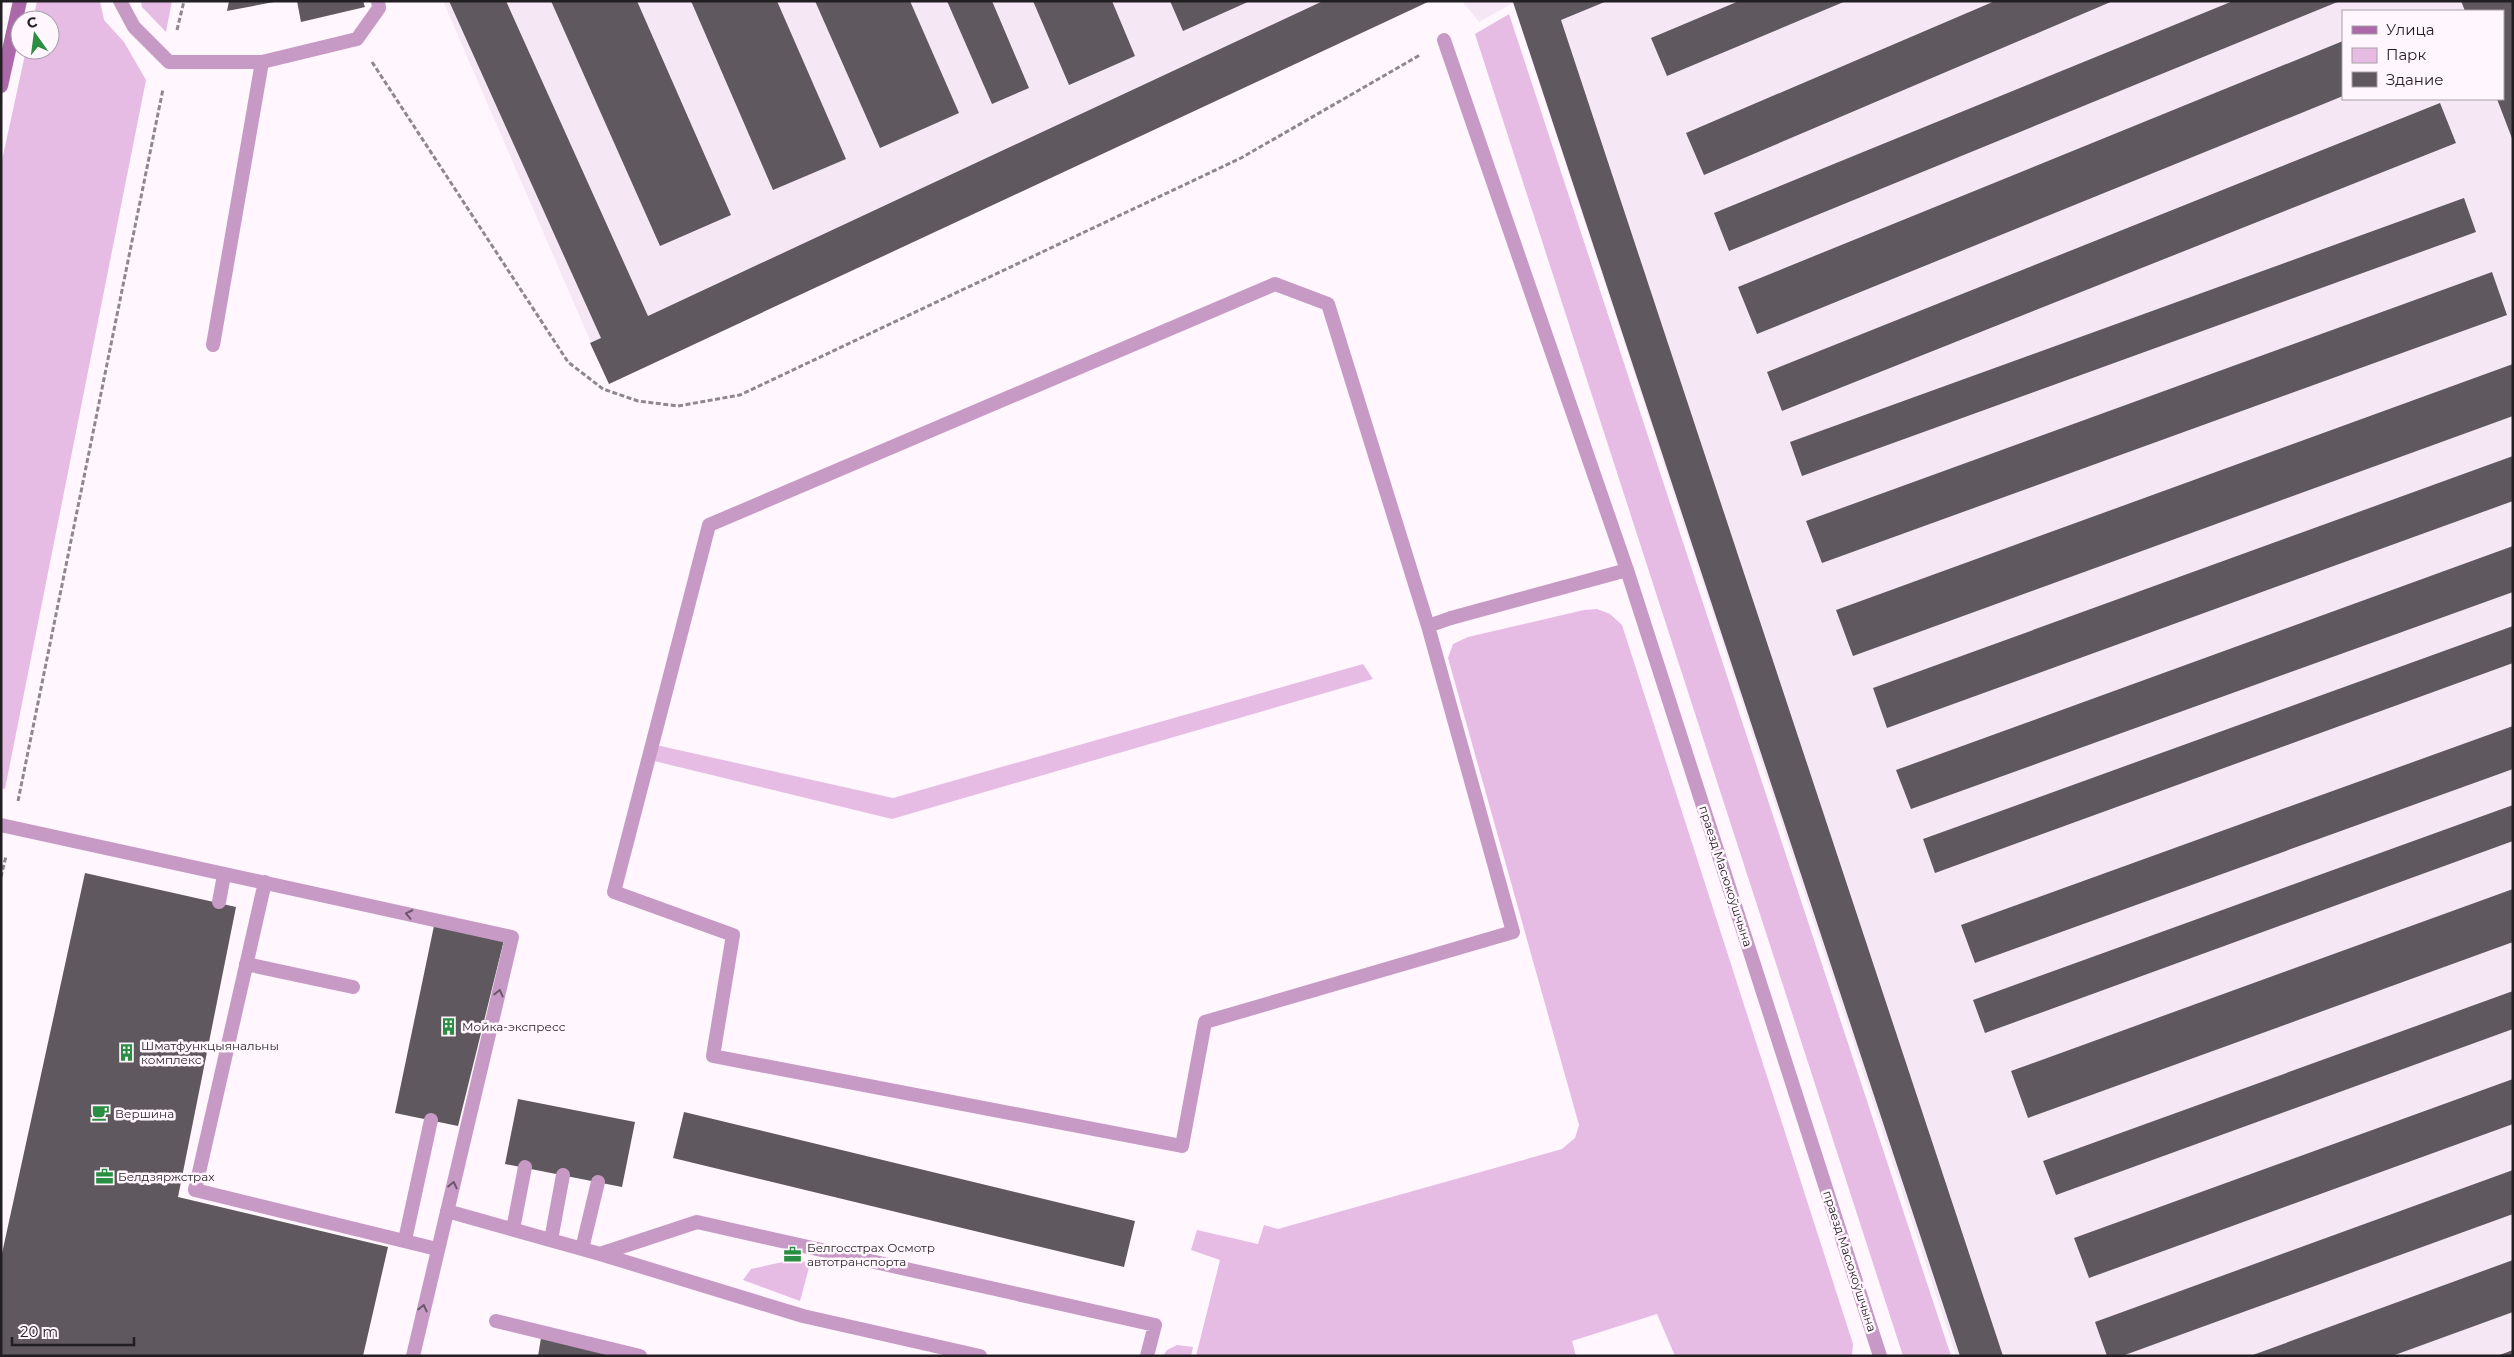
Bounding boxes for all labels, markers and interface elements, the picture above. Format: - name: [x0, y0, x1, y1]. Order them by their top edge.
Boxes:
- north arrow: [10, 10, 60, 60]
- legend: [2342, 10, 2504, 100]
- text: С: [25, 12, 39, 32]
- text: Улица: [2386, 20, 2434, 39]
- text: Парк: [2386, 45, 2426, 64]
- text: Здание: [2386, 70, 2444, 89]
- street label: праезд Масюкоўшчына: [1696, 804, 1756, 948]
- one-way arrow: [405, 909, 414, 920]
- one-way arrow: [493, 988, 504, 997]
- building icon: Мойка-экспресс: [438, 1016, 458, 1036]
- place label: Мойка-экспресс: [462, 1019, 566, 1034]
- place label: Шматфункцыянальны комплекс: [141, 1038, 279, 1067]
- building icon: Шматфункцыянальны комплекс: [117, 1042, 137, 1062]
- cafe icon: Вершина: [91, 1103, 111, 1123]
- place label: Вершина: [115, 1106, 174, 1121]
- office icon: Белдзяржстрах: [94, 1166, 114, 1186]
- place label: Белдзяржстрах: [118, 1169, 215, 1184]
- one-way arrow: [447, 1180, 458, 1189]
- street label: праезд Масюкоўшчына: [1820, 1189, 1880, 1333]
- place label: Белгосстрах Осмотр автотранспорта: [807, 1240, 935, 1269]
- office icon: Белгосстрах Осмотр автотранспорта: [783, 1244, 803, 1264]
- one-way arrow: [417, 1304, 428, 1313]
- scale bar: [12, 1314, 135, 1346]
- text: 20 m: [20, 1322, 58, 1341]

